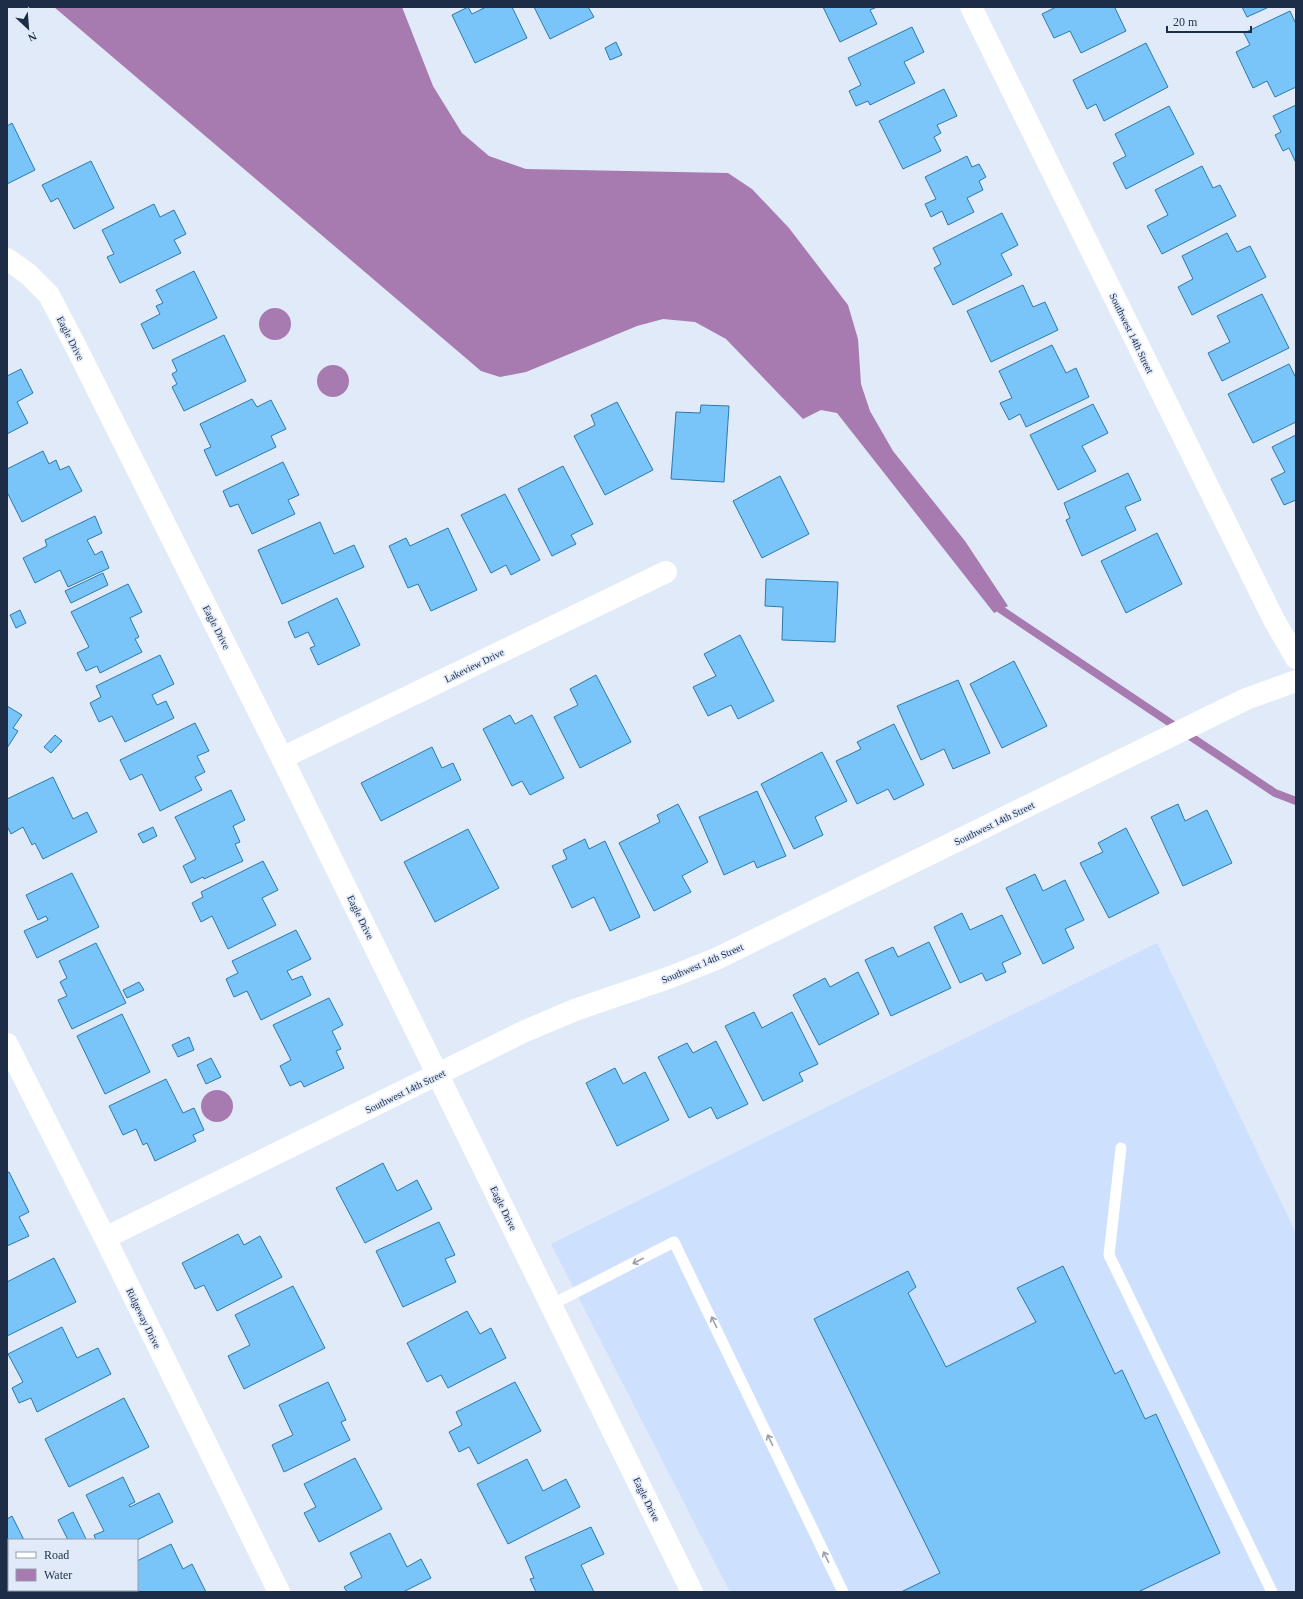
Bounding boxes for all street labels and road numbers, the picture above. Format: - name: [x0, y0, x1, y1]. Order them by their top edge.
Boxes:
- street label: Southwest 14th Street: [1107, 291, 1156, 375]
- street label: Eagle Drive: [55, 314, 87, 363]
- street label: Eagle Drive: [201, 603, 233, 652]
- street label: Lakeview Drive: [443, 646, 506, 685]
- street label: Southwest 14th Street: [952, 799, 1036, 848]
- street label: Eagle Drive: [345, 893, 376, 942]
- street label: Southwest 14th Street: [660, 941, 745, 986]
- street label: Southwest 14th Street: [363, 1067, 447, 1116]
- street label: Eagle Drive: [488, 1184, 519, 1233]
- street label: Ridgeway Drive: [124, 1286, 163, 1351]
- street label: Eagle Drive: [631, 1475, 662, 1524]

